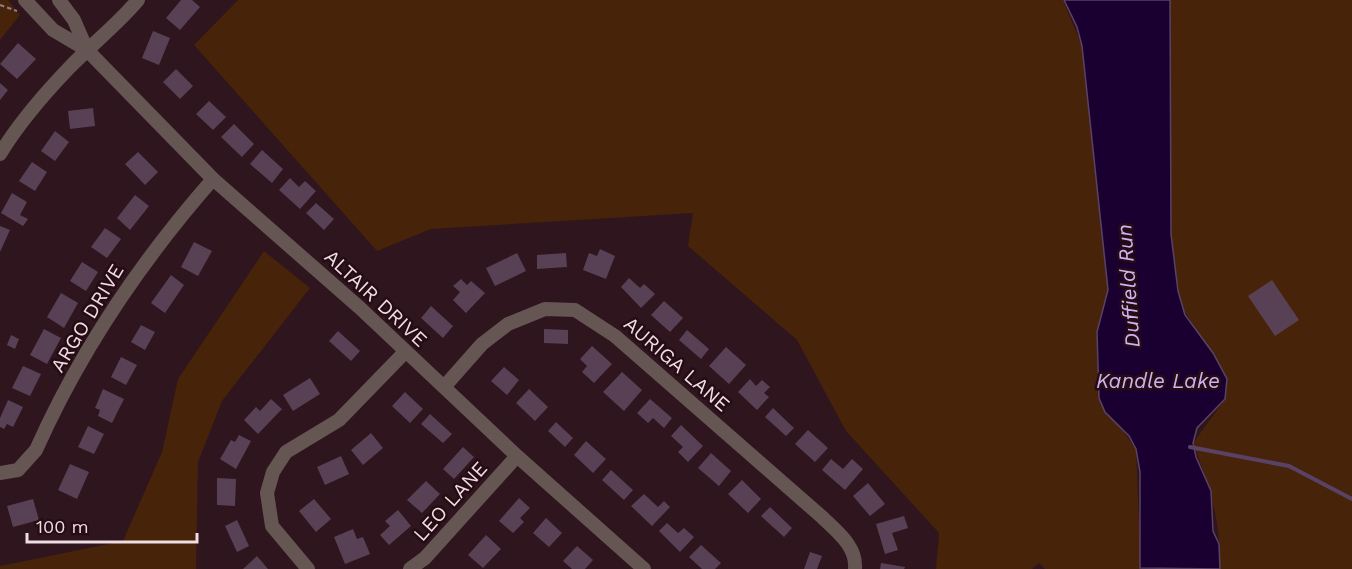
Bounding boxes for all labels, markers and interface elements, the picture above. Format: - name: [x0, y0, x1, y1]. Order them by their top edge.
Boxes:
- water label: Duffield Run: [1111, 223, 1145, 349]
- street label: ALTAIR DRIVE: [320, 244, 432, 352]
- street label: ARGO DRIVE: [45, 260, 129, 376]
- street label: AURIGA LANE: [619, 311, 735, 417]
- water label: Kandle Lake: [1096, 368, 1220, 393]
- street label: LEO LANE: [408, 456, 492, 546]
- scale bar: [27, 506, 196, 544]
- text: 100 m: [36, 516, 89, 537]

